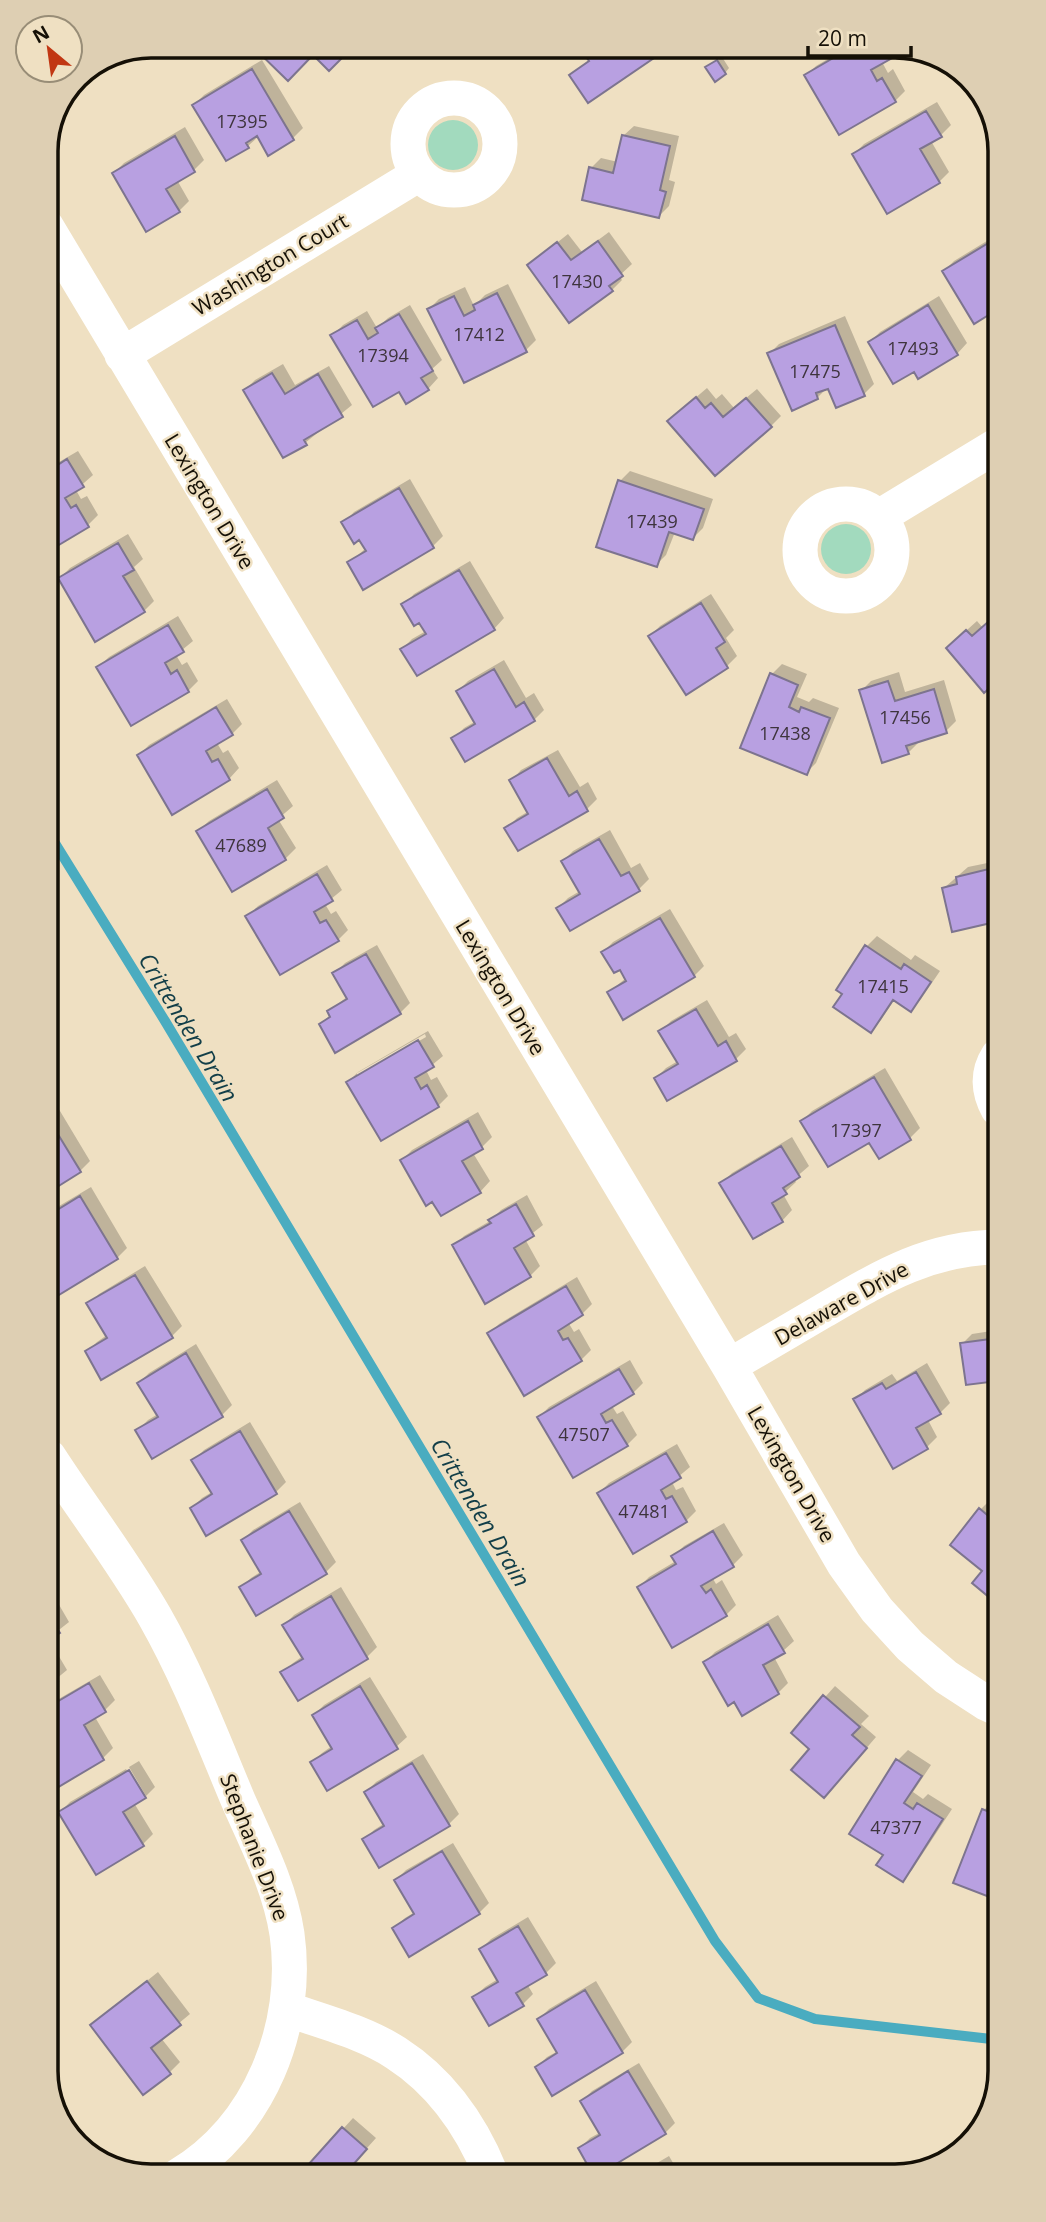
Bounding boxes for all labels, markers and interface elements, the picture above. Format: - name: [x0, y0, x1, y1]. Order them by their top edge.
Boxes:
- north arrow: [14, 14, 84, 84]
- scale bar: [808, 14, 911, 58]
- text: N: [28, 19, 54, 49]
- text: 20 m: [818, 24, 867, 52]
- house number: 17395: [216, 109, 268, 133]
- street label: Washington Court: [187, 206, 353, 322]
- house number: 17430: [551, 269, 603, 293]
- house number: 17412: [453, 322, 505, 346]
- house number: 17493: [887, 336, 939, 360]
- house number: 17394: [357, 343, 409, 367]
- house number: 17475: [789, 359, 841, 383]
- street label: Lexington Drive: [159, 428, 261, 574]
- house number: 17439: [626, 509, 678, 533]
- house number: 17456: [879, 705, 931, 729]
- house number: 17438: [759, 721, 811, 745]
- house number: 47689: [215, 833, 267, 857]
- street label: Lexington Drive: [450, 914, 552, 1060]
- water label: Crittenden Drain: [132, 946, 246, 1108]
- house number: 17415: [857, 974, 909, 998]
- house number: 17397: [830, 1118, 882, 1142]
- street label: Delaware Drive: [769, 1255, 913, 1351]
- street label: Lexington Drive: [742, 1401, 842, 1547]
- house number: 47507: [558, 1422, 610, 1446]
- water label: Crittenden Drain: [424, 1431, 538, 1593]
- house number: 47481: [618, 1499, 670, 1523]
- street label: Stephanie Drive: [214, 1770, 296, 1924]
- house number: 47377: [870, 1815, 922, 1839]

